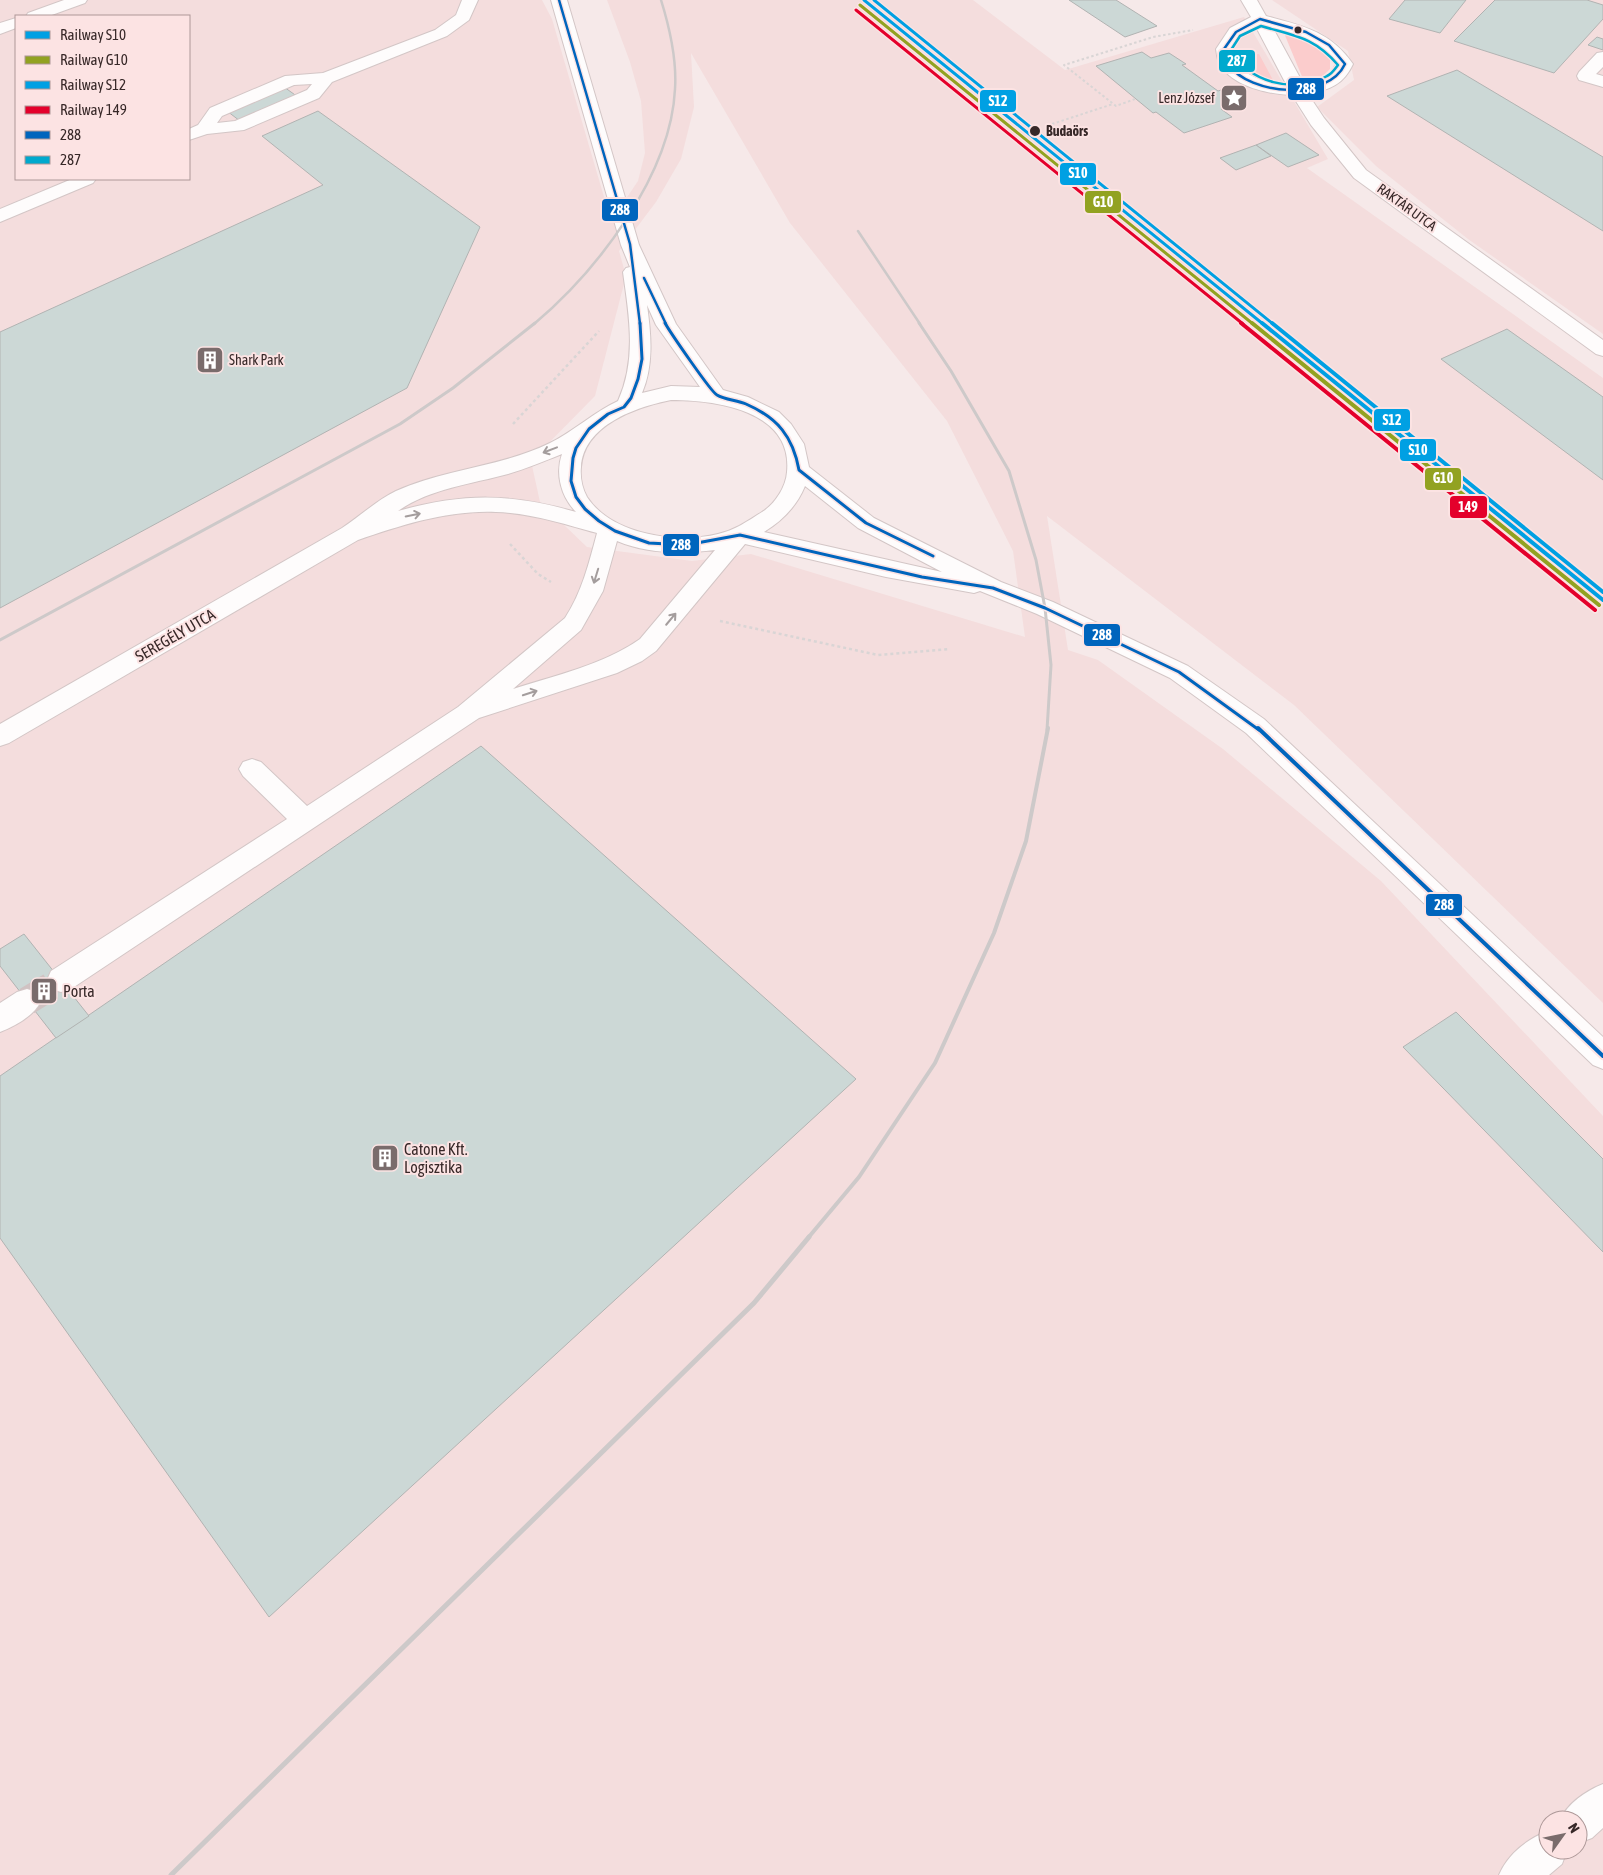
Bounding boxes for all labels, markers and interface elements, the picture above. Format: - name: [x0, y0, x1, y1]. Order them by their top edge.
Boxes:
- legend: [15, 15, 190, 180]
- unlabelled marker: [1293, 25, 1303, 35]
- text: Railway S10: [60, 26, 126, 43]
- line badge: 287: [1218, 49, 1256, 73]
- text: Railway G10: [60, 51, 128, 68]
- text: 287: [1227, 53, 1247, 69]
- text: Railway S12: [60, 76, 126, 93]
- line badge: 288: [1287, 77, 1325, 101]
- text: 288: [1296, 81, 1316, 97]
- place icon: Lenz József: [1219, 83, 1249, 113]
- line badge: S12: [979, 89, 1017, 113]
- place label: Lenz József: [1158, 90, 1215, 106]
- text: S12: [988, 93, 1008, 109]
- text: Railway 149: [60, 101, 127, 118]
- place label: Budaörs: [1046, 123, 1088, 139]
- marker: Budaörs: [1028, 124, 1042, 138]
- text: 288: [60, 126, 81, 143]
- text: 287: [60, 151, 81, 168]
- line badge: S10: [1059, 162, 1097, 186]
- text: S10: [1068, 165, 1088, 181]
- street label: RAKTÁR UTCA: [1374, 180, 1440, 234]
- line badge: G10: [1084, 190, 1122, 214]
- text: G10: [1093, 194, 1114, 210]
- line badge: 288: [601, 198, 639, 222]
- text: 288: [610, 202, 630, 218]
- building icon: Shark Park: [195, 345, 225, 375]
- place label: Shark Park: [229, 352, 284, 368]
- line badge: S12: [1373, 408, 1411, 432]
- text: S12: [1382, 412, 1402, 428]
- line badge: S10: [1399, 438, 1437, 462]
- text: S10: [1408, 442, 1428, 458]
- one-way arrow: [543, 446, 558, 455]
- line badge: G10: [1424, 467, 1462, 491]
- text: G10: [1433, 470, 1454, 486]
- line badge: 149: [1449, 495, 1488, 519]
- text: 149: [1458, 499, 1478, 515]
- one-way arrow: [405, 509, 421, 519]
- line badge: 288: [662, 533, 700, 557]
- text: 288: [671, 537, 691, 553]
- one-way arrow: [591, 568, 601, 584]
- street label: SEREGÉLY UTCA: [132, 605, 218, 665]
- one-way arrow: [665, 612, 676, 625]
- line badge: 288: [1083, 623, 1121, 647]
- text: 288: [1092, 627, 1112, 643]
- one-way arrow: [522, 687, 538, 697]
- line badge: 288: [1425, 893, 1463, 917]
- text: 288: [1434, 897, 1454, 913]
- building icon: Porta: [29, 976, 59, 1006]
- place label: Porta: [63, 982, 95, 1000]
- place label: Catone Kft. Logisztika: [404, 1140, 468, 1177]
- building icon: Catone Kft. Logisztika: [370, 1143, 400, 1173]
- north arrow: [1538, 1810, 1588, 1860]
- text: N: [1565, 1820, 1583, 1836]

